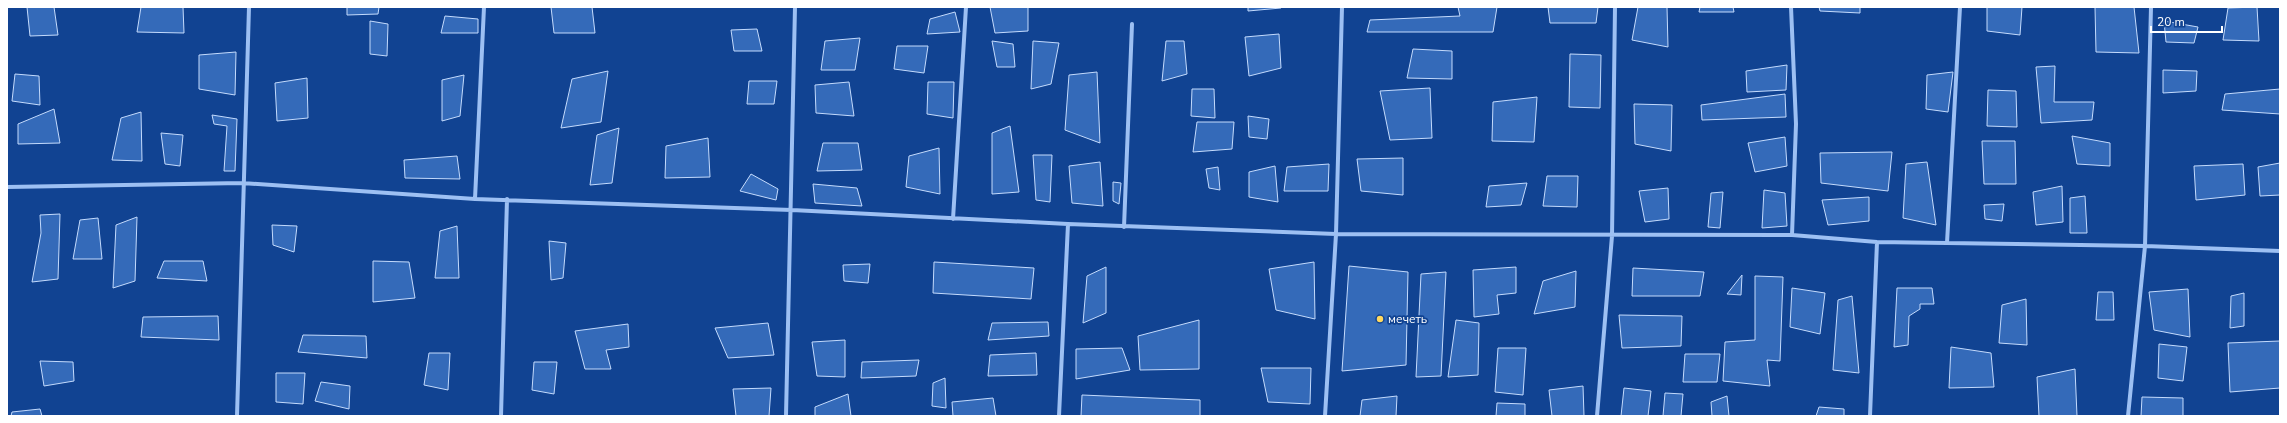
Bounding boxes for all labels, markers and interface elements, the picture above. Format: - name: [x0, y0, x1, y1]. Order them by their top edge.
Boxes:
- scale bar: [2151, 8, 2222, 34]
- text: 20 m: [2157, 14, 2185, 30]
- place label: мечеть: [1388, 311, 1427, 327]
- marker: мечеть: [1375, 314, 1385, 324]

